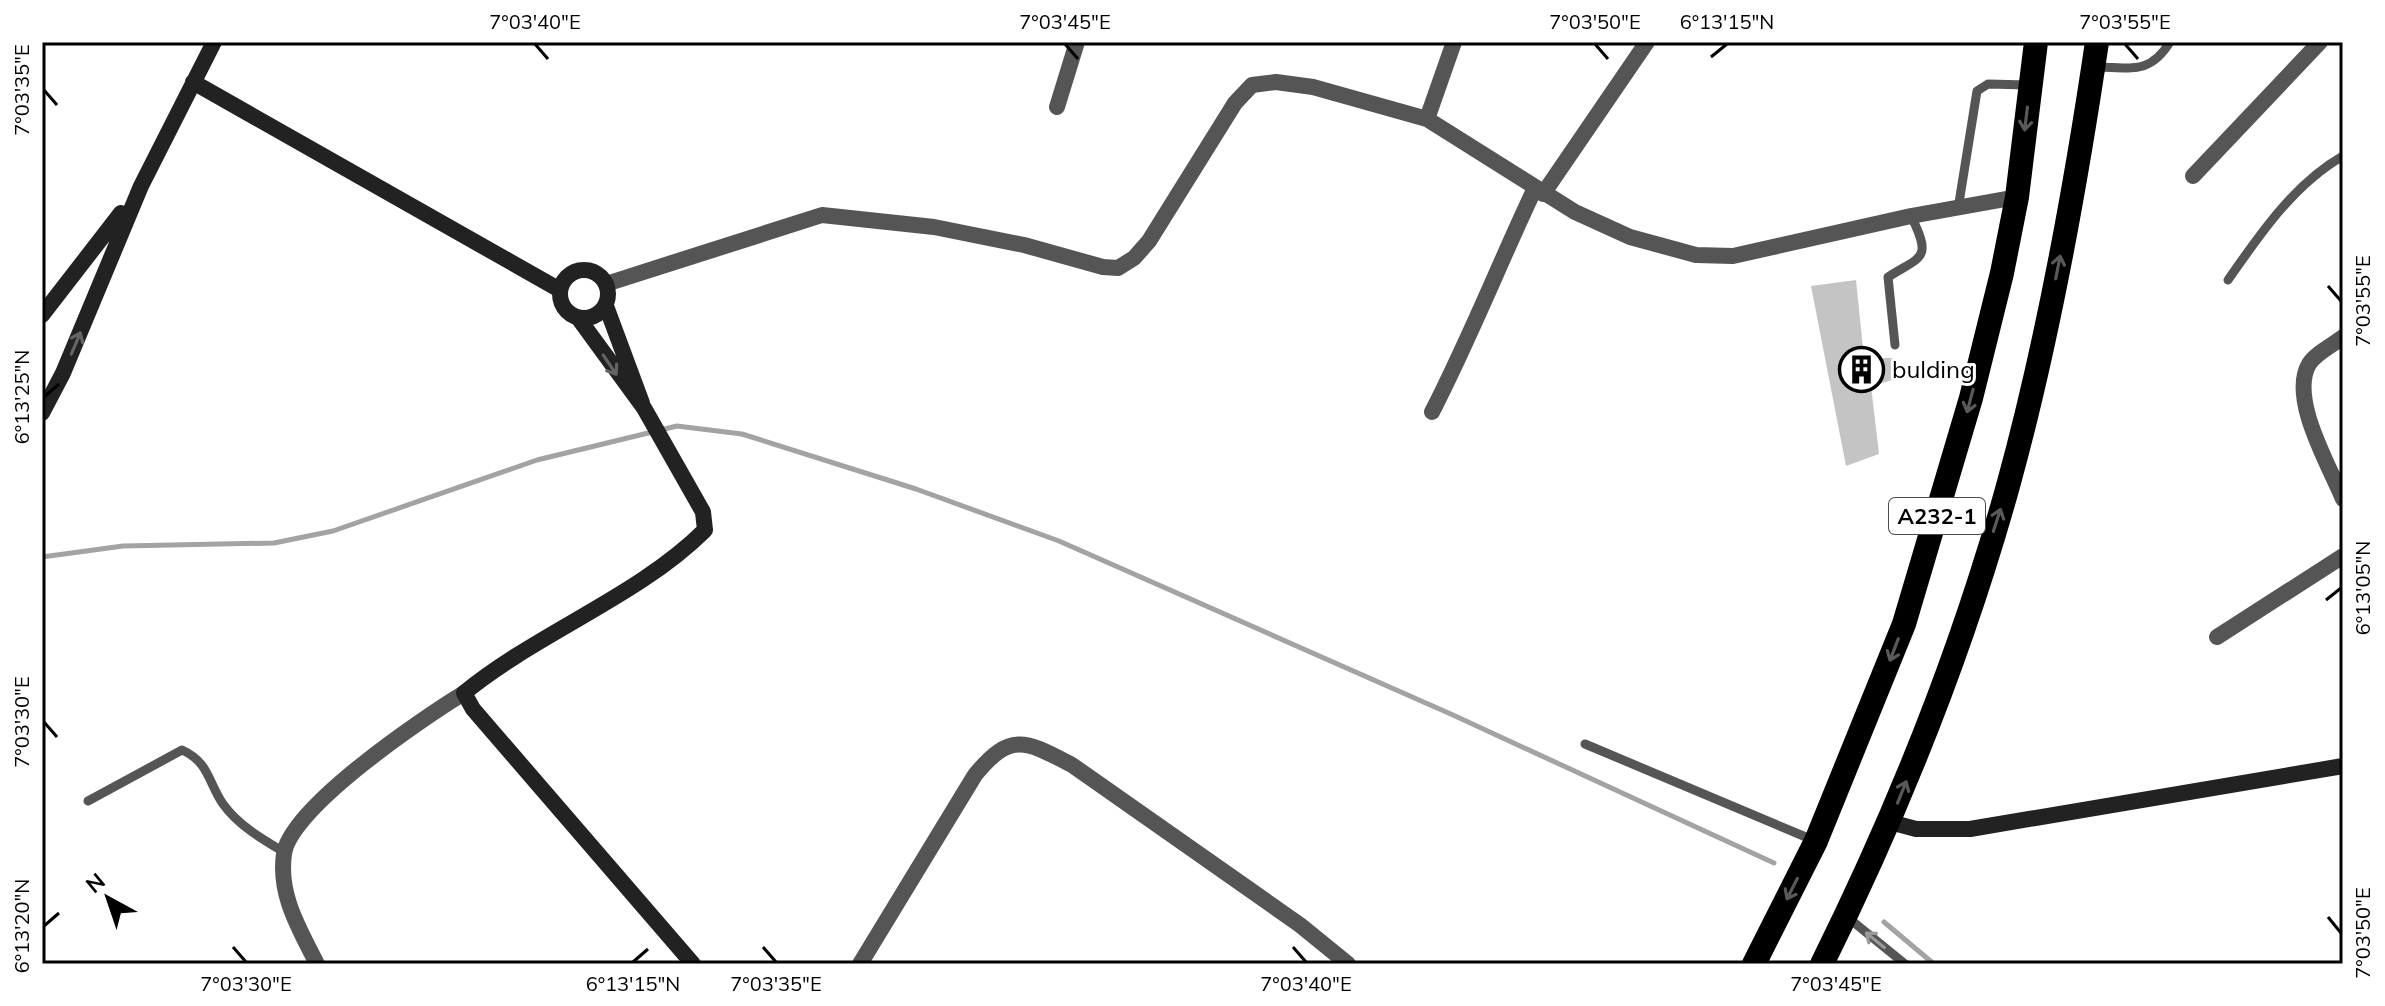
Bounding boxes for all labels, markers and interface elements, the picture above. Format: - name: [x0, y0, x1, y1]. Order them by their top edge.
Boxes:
- text: 7°03'40"E: [489, 9, 581, 34]
- text: 7°03'45"E: [1019, 9, 1111, 34]
- text: 7°03'50"E: [1549, 9, 1641, 34]
- text: 6°13'15"N: [1680, 9, 1774, 34]
- text: 7°03'55"E: [2079, 9, 2171, 34]
- text: 7°03'35"E: [9, 44, 34, 136]
- one-way arrow: [2018, 106, 2033, 131]
- one-way arrow: [2051, 255, 2066, 281]
- text: 7°03'55"E: [2350, 255, 2375, 347]
- one-way arrow: [69, 331, 84, 356]
- building icon: bulding: [1837, 345, 1885, 393]
- text: 6°13'25"N: [9, 350, 34, 444]
- one-way arrow: [602, 353, 618, 375]
- place label: bulding: [1892, 354, 1975, 384]
- one-way arrow: [1962, 388, 1977, 414]
- road number: A232-1: [1889, 498, 1985, 534]
- one-way arrow: [1991, 508, 2005, 533]
- text: 6°13'05"N: [2350, 541, 2375, 635]
- one-way arrow: [1886, 637, 1900, 662]
- text: 7°03'30"E: [9, 676, 34, 768]
- one-way arrow: [1896, 780, 1910, 805]
- north arrow: [68, 858, 148, 938]
- text: N: [80, 867, 111, 899]
- one-way arrow: [1783, 876, 1799, 900]
- text: 6°13'20"N: [9, 879, 34, 973]
- text: 7°03'50"E: [2350, 887, 2375, 979]
- one-way arrow: [1866, 931, 1886, 949]
- text: 7°03'30"E: [200, 971, 292, 996]
- text: 6°13'15"N: [586, 971, 680, 996]
- text: 7°03'35"E: [730, 971, 822, 996]
- text: 7°03'40"E: [1260, 971, 1352, 996]
- text: 7°03'45"E: [1790, 971, 1882, 996]

